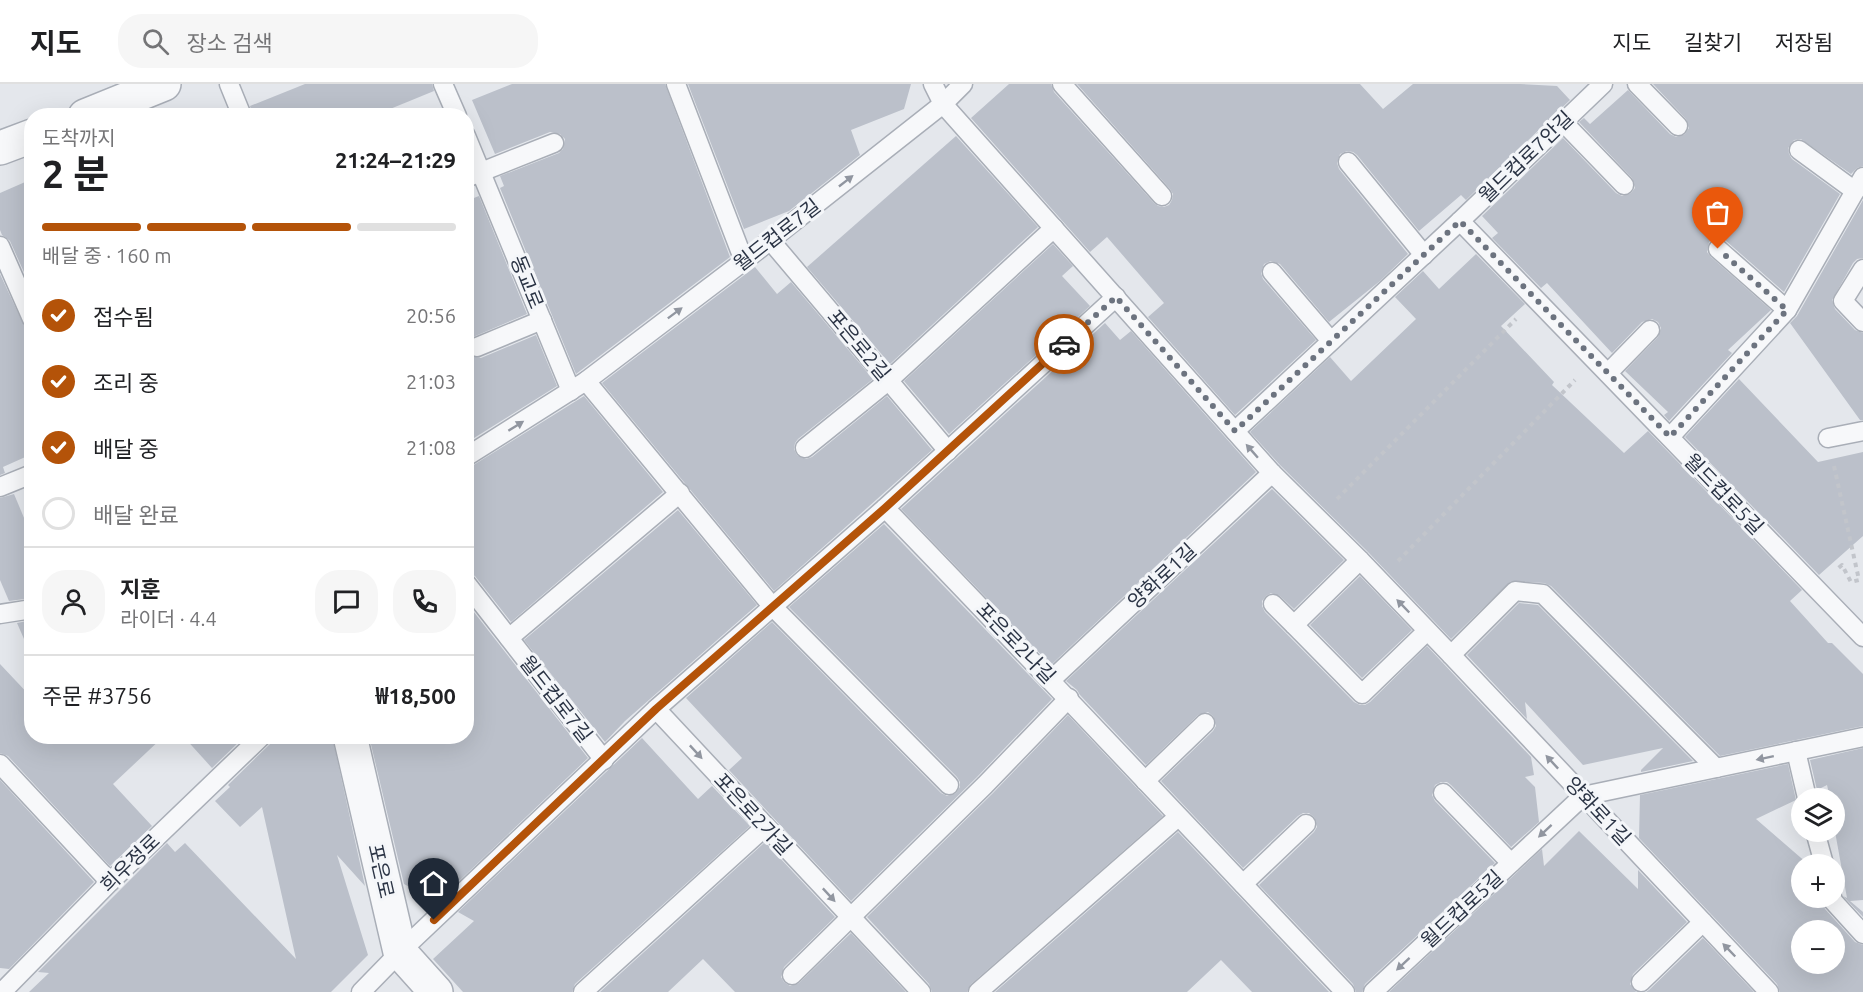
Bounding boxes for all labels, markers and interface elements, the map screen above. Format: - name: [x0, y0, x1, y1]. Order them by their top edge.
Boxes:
- search box: [118, 14, 538, 68]
- icon: search: [139, 25, 172, 58]
- text: 지도: [30, 27, 82, 58]
- text: 장소 검색: [187, 30, 273, 55]
- text: 지도: [1612, 30, 1651, 54]
- text: 길찾기: [1684, 30, 1742, 54]
- text: 저장됨: [1775, 30, 1833, 54]
- street label: 월드컵로7안길: [1474, 106, 1577, 207]
- text: 도착까지: [42, 126, 116, 149]
- text: 21:24–21:29: [335, 147, 456, 172]
- text: 2 분: [42, 152, 109, 195]
- one-way arrow: [838, 175, 853, 187]
- pin: [1692, 187, 1743, 249]
- street label: 월드컵로7길: [729, 194, 824, 275]
- icon: bag: [1701, 196, 1734, 229]
- text: 배달 중 · 160 m: [42, 244, 172, 267]
- street label: 동교로: [506, 252, 548, 312]
- icon: check: [42, 299, 75, 332]
- text: 접수됨: [93, 304, 154, 329]
- text: 20:56: [406, 304, 456, 327]
- street label: 포은로2길: [823, 305, 895, 385]
- one-way arrow: [667, 307, 683, 320]
- courier: [1034, 314, 1094, 374]
- icon: car: [1048, 328, 1081, 361]
- icon: check: [42, 365, 75, 398]
- text: 조리 중: [93, 370, 159, 395]
- text: 21:03: [406, 370, 456, 393]
- one-way arrow: [508, 421, 524, 432]
- icon: check: [42, 431, 75, 464]
- text: 배달 중: [93, 436, 159, 461]
- text: 21:08: [406, 436, 456, 459]
- one-way arrow: [1246, 444, 1259, 459]
- street label: 월드컵로5길: [1680, 449, 1769, 539]
- text: 배달 완료: [93, 502, 179, 527]
- street label: 양화로1길: [1123, 538, 1201, 613]
- button: person: [42, 570, 105, 633]
- button: chat: [315, 570, 378, 633]
- button: phone: [393, 570, 456, 633]
- text: 지훈: [120, 576, 160, 601]
- street label: 포은로2나길: [972, 598, 1061, 688]
- one-way arrow: [1396, 598, 1410, 613]
- text: 라이더 · 4.4: [120, 607, 217, 630]
- street label: 월드컵로7길: [516, 651, 597, 746]
- text: 주문 #3756: [42, 683, 152, 708]
- text: ₩18,500: [376, 683, 456, 708]
- one-way arrow: [689, 744, 702, 759]
- one-way arrow: [1755, 754, 1774, 763]
- one-way arrow: [1545, 756, 1559, 770]
- street label: 포은로2가길: [710, 768, 797, 859]
- street label: 양화로1길: [1561, 772, 1636, 850]
- map controls: [1791, 788, 1845, 974]
- button: layers: [1791, 788, 1845, 842]
- one-way arrow: [1538, 824, 1553, 838]
- street label: 희우정로: [95, 829, 164, 896]
- street label: 포은로: [364, 841, 399, 900]
- button: +: [1791, 854, 1845, 908]
- pin: [408, 858, 459, 920]
- street label: 월드컵로5길: [1416, 865, 1507, 952]
- icon: home: [417, 867, 450, 900]
- one-way arrow: [822, 887, 836, 902]
- button: −: [1791, 920, 1845, 974]
- one-way arrow: [1722, 942, 1736, 957]
- one-way arrow: [1395, 957, 1410, 971]

